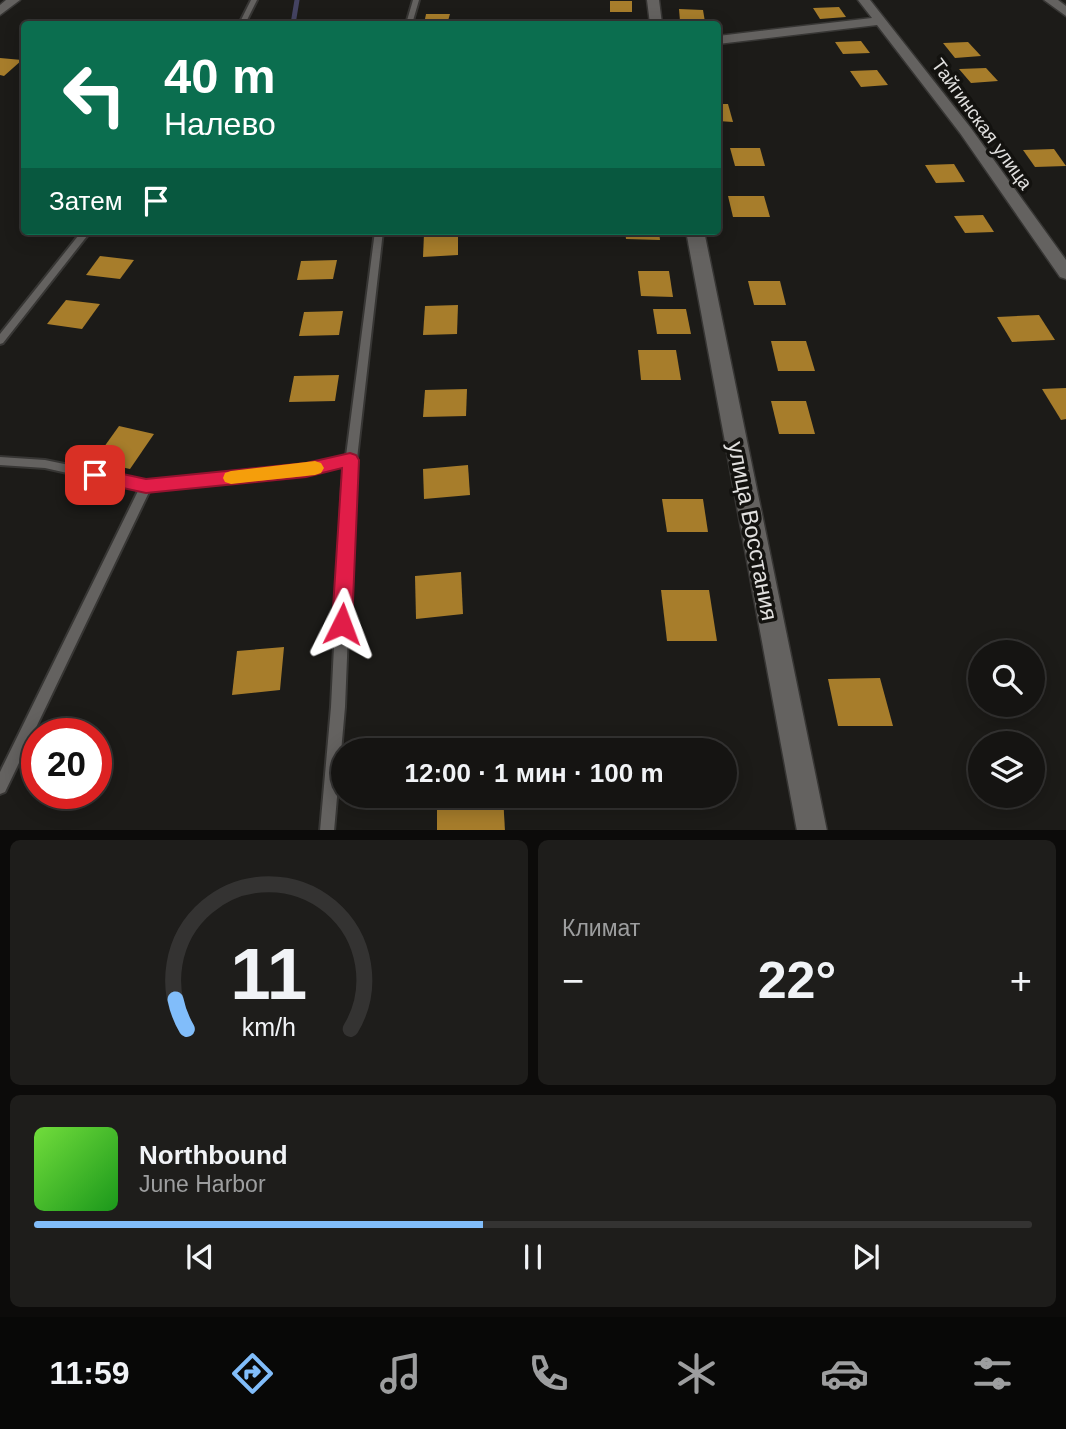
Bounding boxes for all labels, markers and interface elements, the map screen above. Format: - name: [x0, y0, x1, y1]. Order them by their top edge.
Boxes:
- icon: left: [49, 49, 140, 140]
- text: 40 m: [164, 49, 276, 103]
- street label: Тайгинская улица: [927, 54, 1037, 194]
- text: Налево: [164, 106, 276, 142]
- icon: arrive: [137, 182, 175, 220]
- text: Затем: [49, 186, 123, 216]
- street label: улица Восстания: [723, 439, 783, 623]
- pin: [65, 445, 125, 505]
- icon: arrive: [76, 456, 114, 494]
- position arrow: [305, 587, 379, 661]
- map controls: [968, 640, 1045, 808]
- button: search: [968, 640, 1045, 717]
- speed limit sign: 20: [21, 718, 112, 809]
- button: layers: [968, 731, 1045, 808]
- text: 12:00 · 1 мин · 100 m: [404, 758, 664, 788]
- text: Климат: [562, 915, 640, 941]
- text: 11: [231, 933, 307, 1014]
- text: 22°: [758, 951, 836, 1009]
- text: −: [562, 960, 584, 1002]
- text: +: [1010, 960, 1032, 1002]
- text: km/h: [242, 1012, 296, 1040]
- text: Northbound: [139, 1140, 288, 1170]
- text: June Harbor: [139, 1171, 266, 1197]
- icon: previous: [181, 1238, 219, 1276]
- icon: pause: [514, 1238, 552, 1276]
- icon: next: [847, 1238, 885, 1276]
- icon: directions: [228, 1349, 277, 1398]
- icon: music: [376, 1349, 425, 1398]
- icon: phone: [524, 1349, 573, 1398]
- icon: climate: [672, 1349, 721, 1398]
- icon: car: [820, 1349, 869, 1398]
- icon: filters: [968, 1349, 1017, 1398]
- text: 11:59: [49, 1355, 130, 1391]

